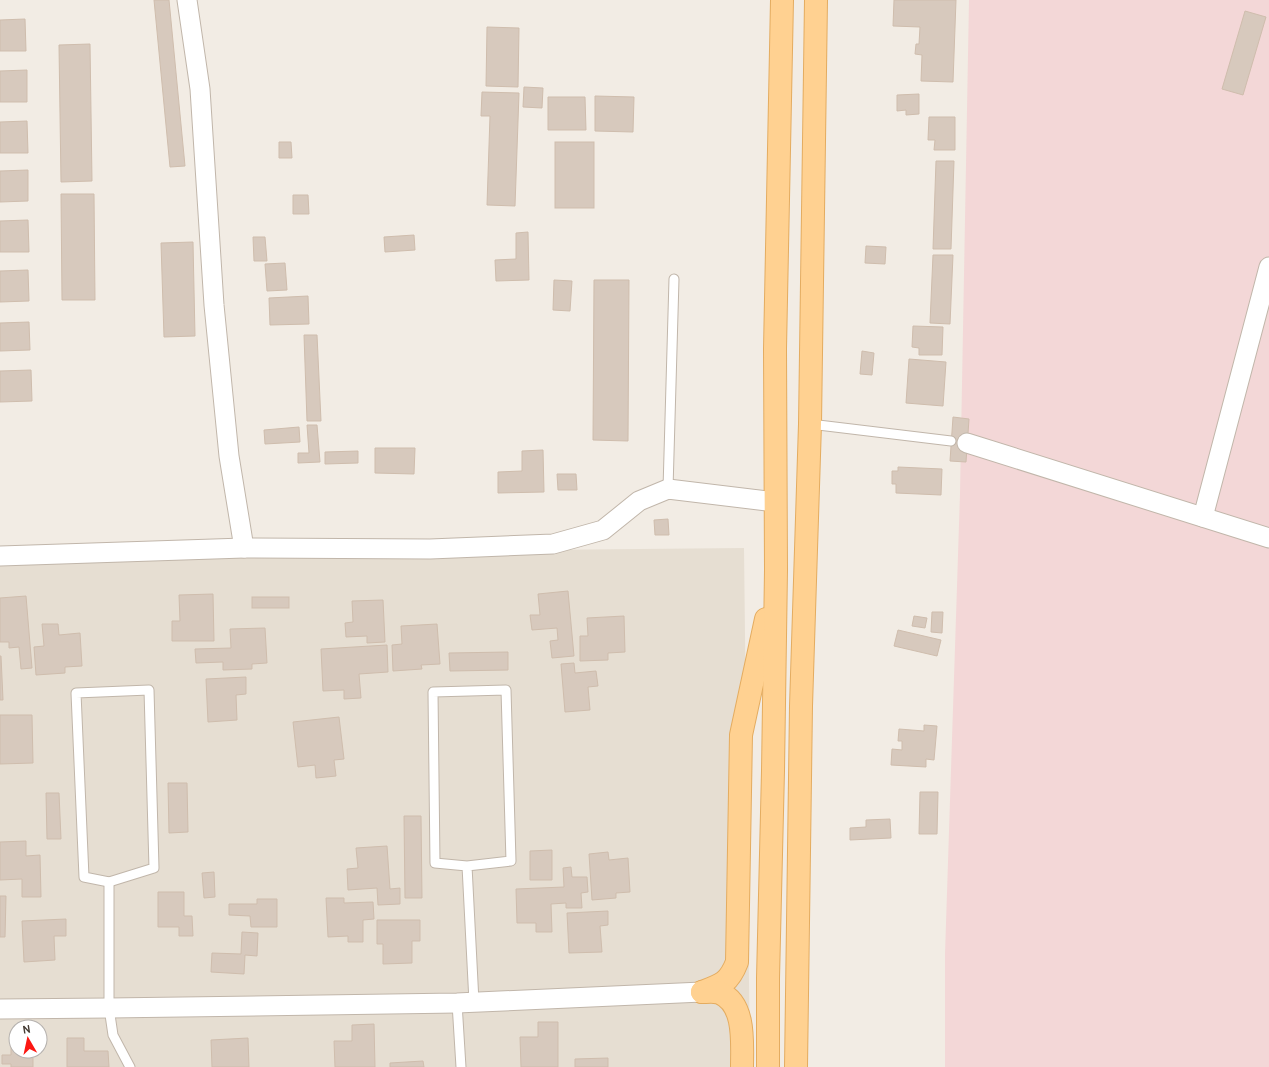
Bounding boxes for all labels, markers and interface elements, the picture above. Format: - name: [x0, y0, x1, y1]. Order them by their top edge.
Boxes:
- north arrow: [8, 1019, 48, 1059]
- text: N: [22, 1023, 32, 1038]

